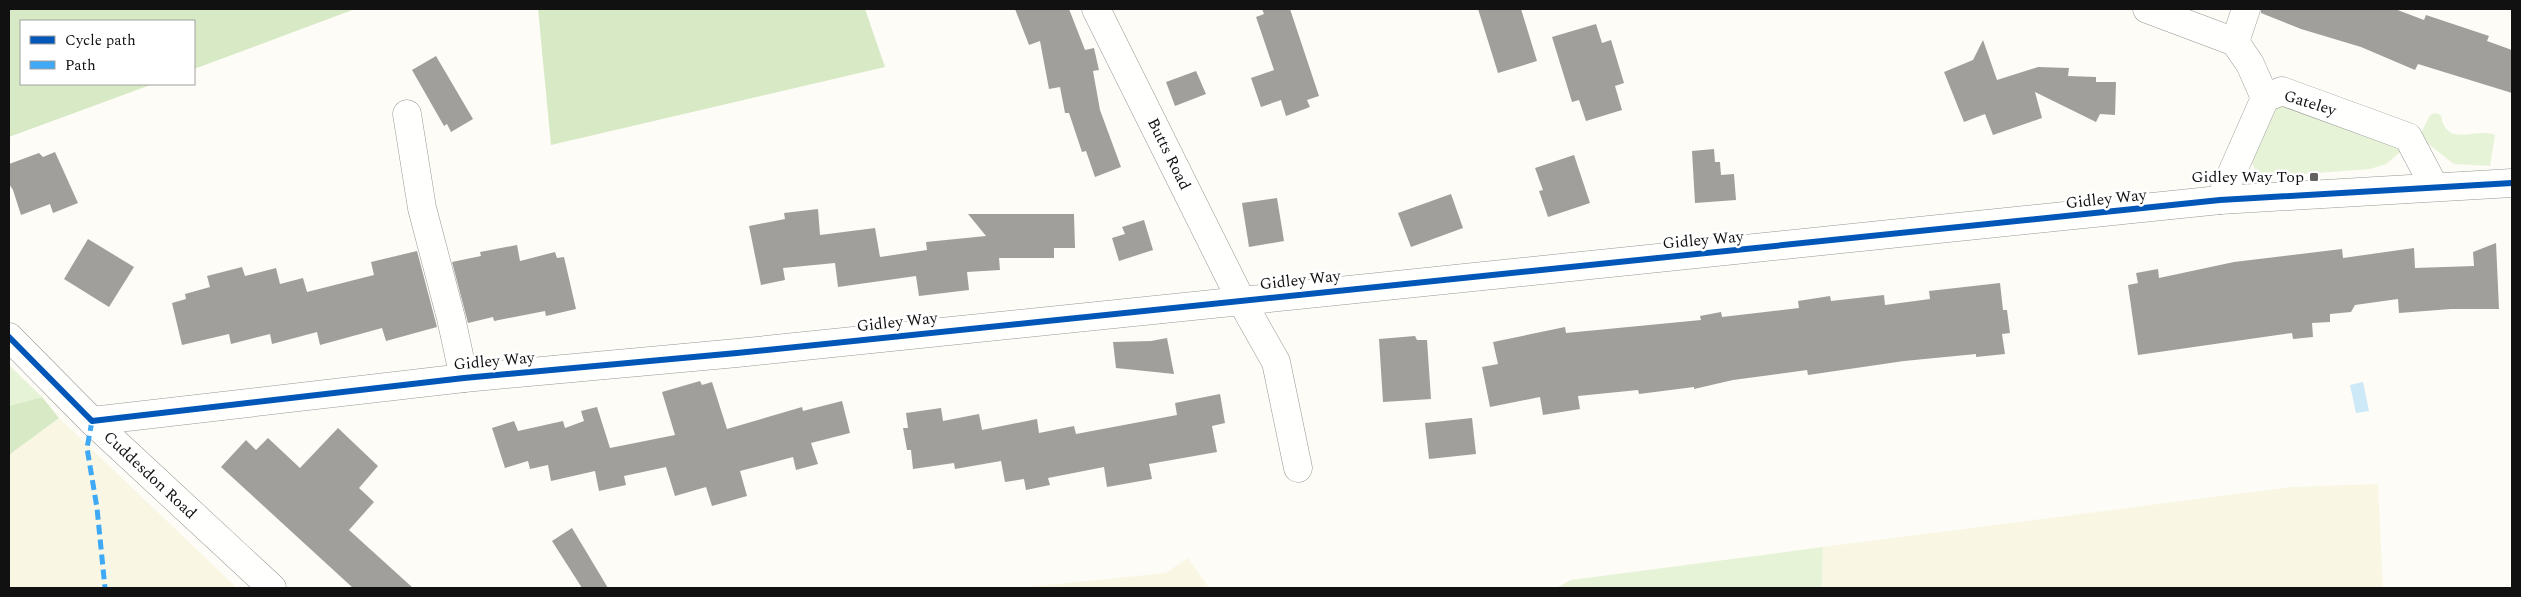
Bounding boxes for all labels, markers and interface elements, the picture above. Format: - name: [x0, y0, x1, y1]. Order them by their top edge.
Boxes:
- legend: [20, 20, 195, 85]
- text: Cycle path: [65, 29, 136, 52]
- text: Path: [65, 54, 96, 77]
- street label: Gateley: [2281, 84, 2340, 123]
- street label: Butts Road: [1141, 114, 1197, 194]
- place label: Gidley Way Top: [2191, 165, 2304, 189]
- marker: Gidley Way Top: [2308, 171, 2320, 183]
- street label: Gidley Way: [2064, 183, 2149, 215]
- street label: Gidley Way: [1662, 224, 1746, 255]
- street label: Gidley Way: [1258, 264, 1343, 296]
- street label: Gidley Way: [855, 306, 940, 338]
- street label: Gidley Way: [453, 345, 537, 376]
- street label: Cuddesdon Road: [98, 425, 202, 525]

